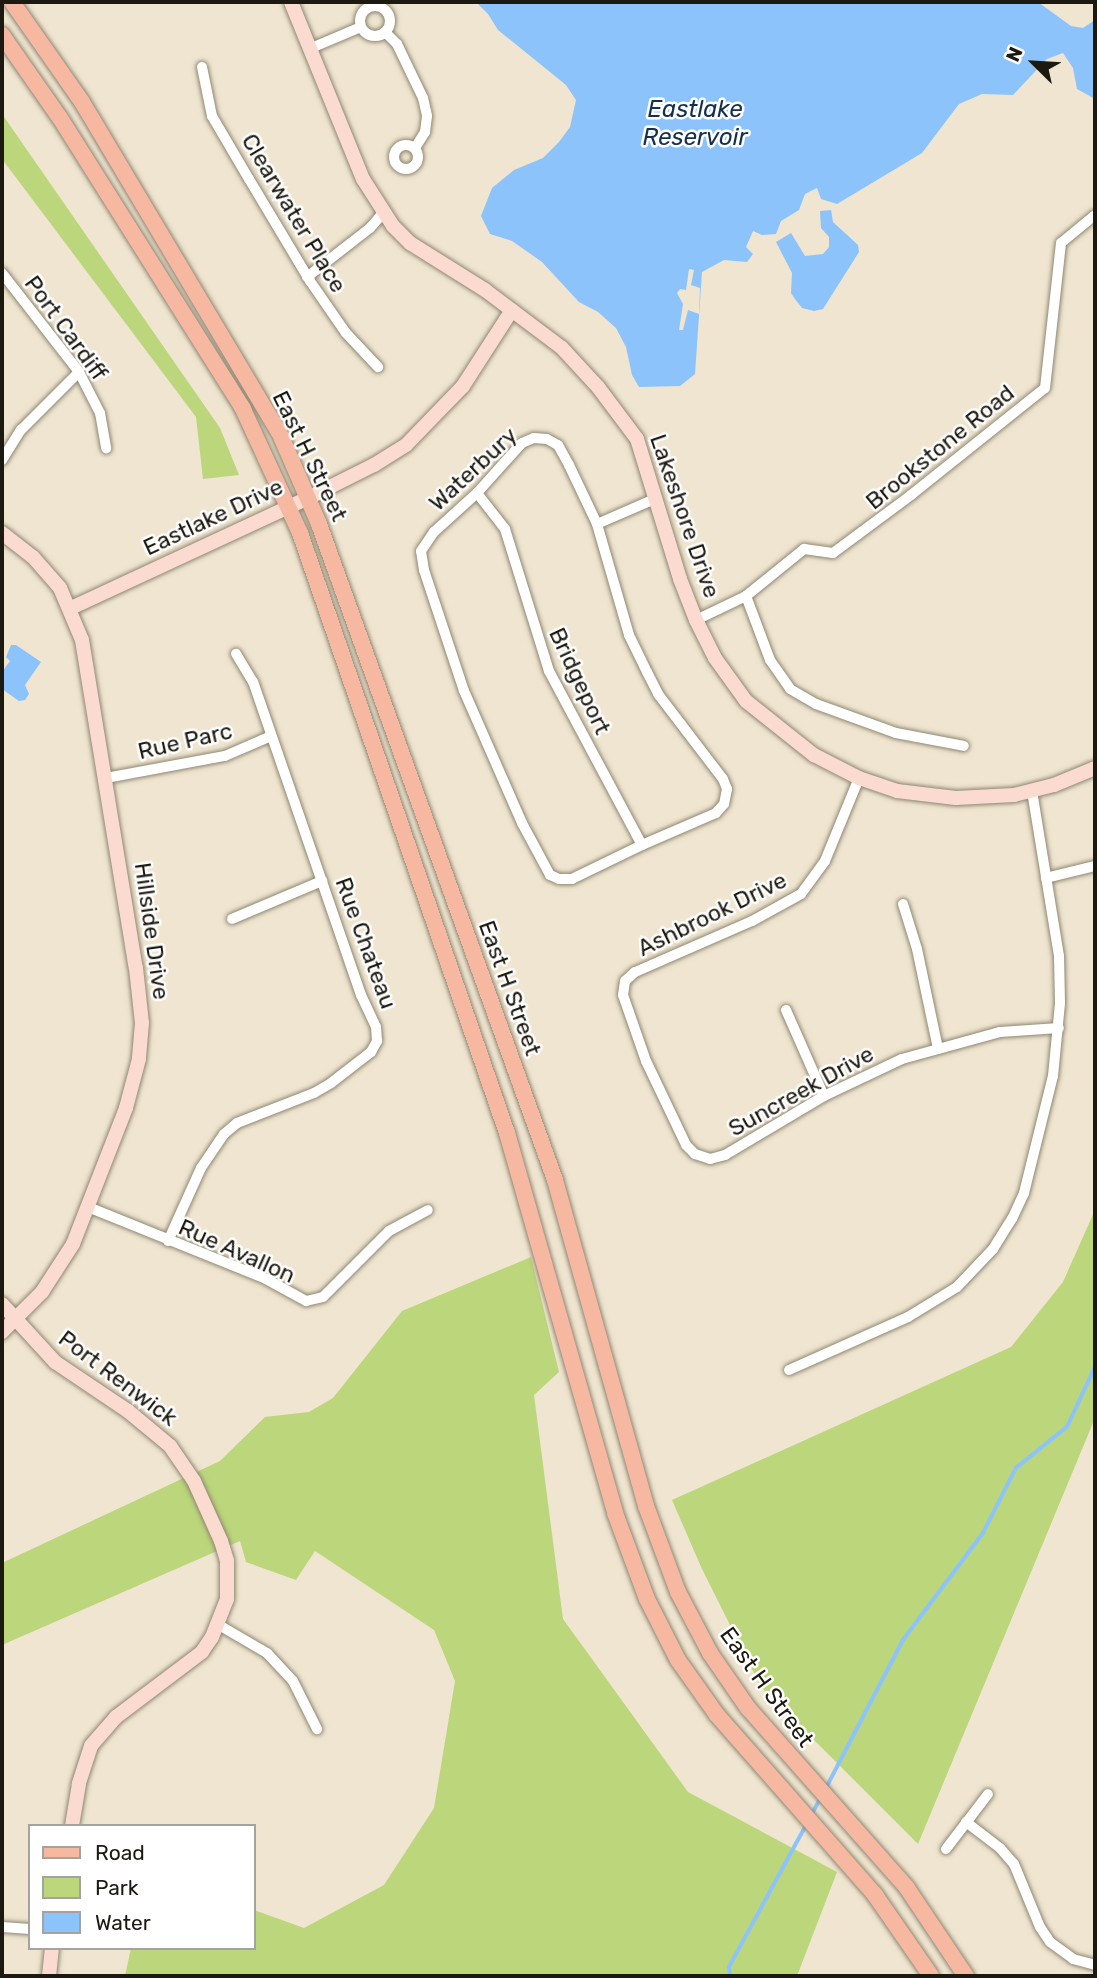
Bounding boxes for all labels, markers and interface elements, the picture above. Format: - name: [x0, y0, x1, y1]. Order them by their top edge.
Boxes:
- north arrow: [999, 28, 1069, 98]
- text: N: [1001, 43, 1028, 65]
- water label: Eastlake Reservoir: [642, 96, 748, 152]
- street label: Clearwater Place: [236, 128, 352, 298]
- street label: Port Cardiff: [19, 270, 113, 386]
- street label: Brookstone Road: [860, 379, 1020, 515]
- street label: East H Street: [267, 386, 353, 526]
- street label: Waterbury: [423, 421, 523, 517]
- street label: Lakeshore Drive: [644, 431, 726, 601]
- street label: Eastlake Drive: [139, 473, 287, 561]
- street label: Bridgeport: [543, 623, 617, 739]
- street label: Rue Parc: [135, 717, 235, 765]
- street label: Hillside Drive: [129, 861, 175, 1001]
- street label: Ashbrook Drive: [633, 866, 791, 962]
- street label: Rue Chateau: [329, 874, 403, 1012]
- street label: East H Street: [473, 917, 547, 1059]
- street label: Suncreek Drive: [724, 1040, 878, 1142]
- street label: Rue Avallon: [174, 1213, 300, 1289]
- street label: Port Renwick: [53, 1324, 183, 1432]
- street label: East H Street: [714, 1622, 820, 1752]
- legend: [28, 1824, 256, 1950]
- text: Road: [95, 1840, 145, 1865]
- text: Park: [95, 1875, 139, 1900]
- text: Water: [95, 1910, 151, 1935]

